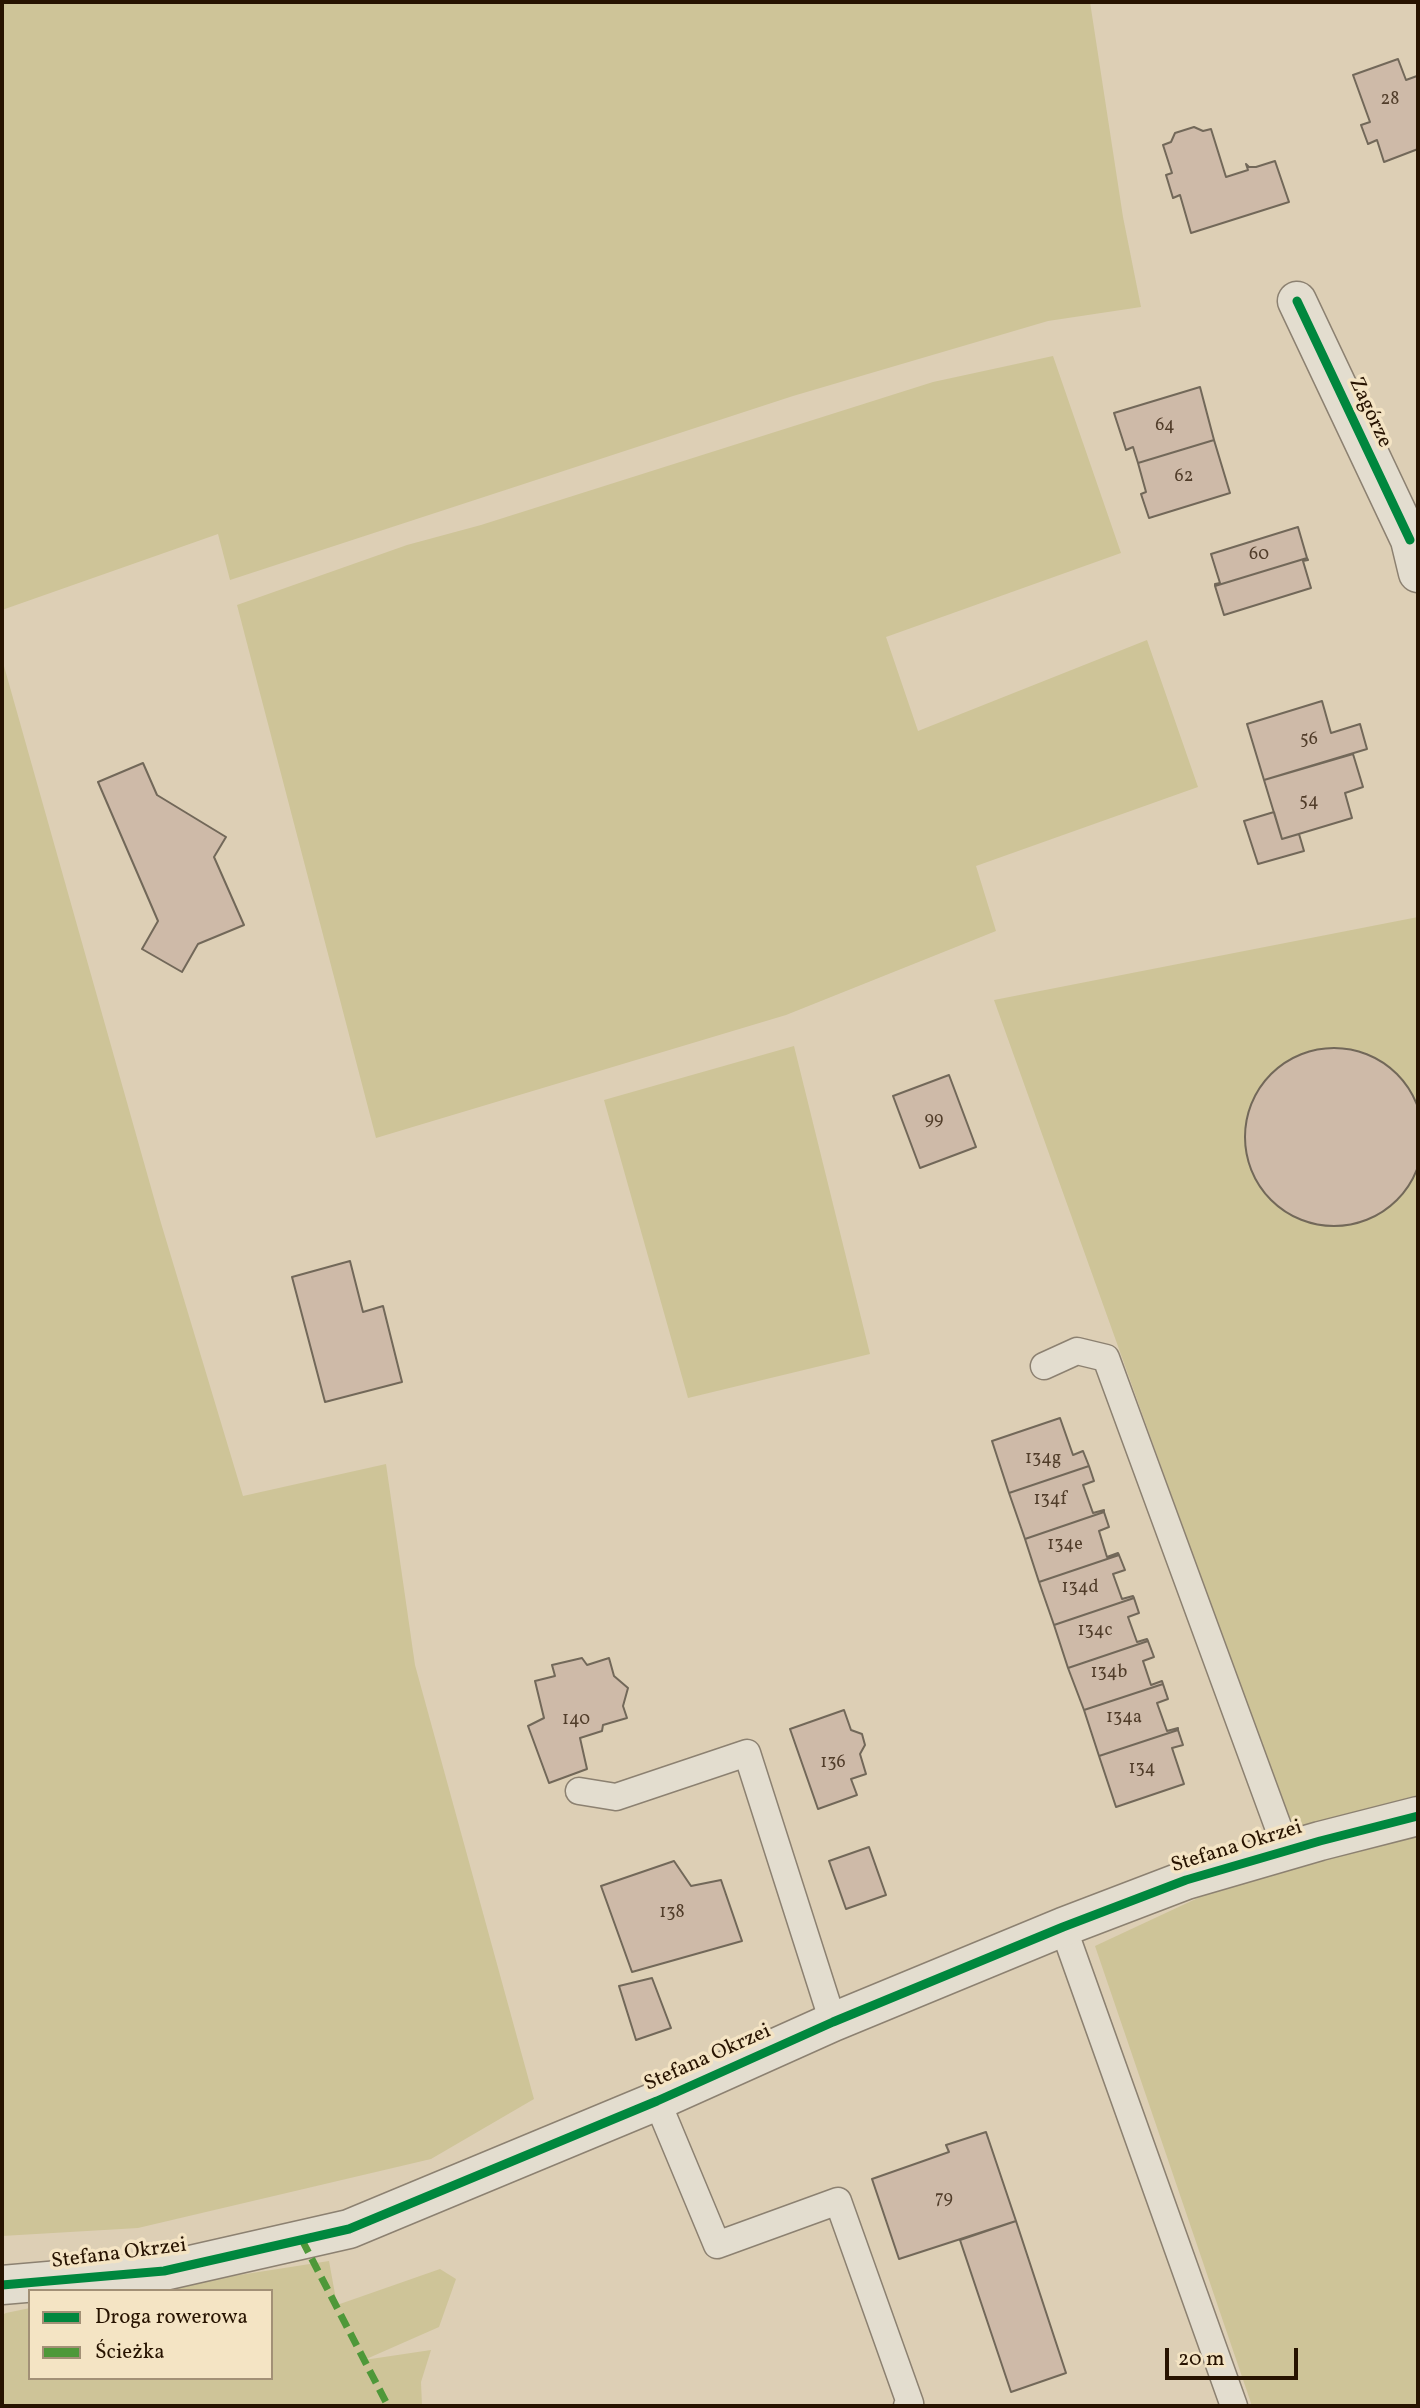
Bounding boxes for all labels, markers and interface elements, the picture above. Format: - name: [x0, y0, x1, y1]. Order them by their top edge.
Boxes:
- house number: 28: [1381, 90, 1399, 112]
- street label: Zagórze: [1342, 374, 1396, 452]
- house number: 64: [1155, 416, 1175, 438]
- house number: 62: [1175, 467, 1193, 489]
- house number: 60: [1249, 545, 1269, 567]
- house number: 56: [1300, 730, 1318, 752]
- house number: 54: [1299, 792, 1319, 814]
- house number: 99: [925, 1110, 943, 1132]
- house number: 134g: [1025, 1449, 1061, 1471]
- house number: 134f: [1033, 1490, 1067, 1512]
- house number: 134e: [1047, 1535, 1083, 1557]
- house number: 134d: [1061, 1578, 1099, 1600]
- house number: 134c: [1077, 1621, 1113, 1643]
- house number: 134b: [1091, 1663, 1127, 1685]
- house number: 134a: [1106, 1708, 1142, 1730]
- house number: 140: [562, 1710, 590, 1732]
- house number: 136: [820, 1753, 846, 1775]
- house number: 134: [1129, 1759, 1155, 1781]
- street label: Stefana Okrzei: [1168, 1816, 1306, 1880]
- house number: 138: [659, 1903, 685, 1925]
- street label: Stefana Okrzei: [641, 2020, 775, 2098]
- house number: 79: [935, 2189, 953, 2211]
- street label: Stefana Okrzei: [50, 2234, 188, 2276]
- legend: [28, 2289, 273, 2380]
- text: Droga rowerowa: [95, 2303, 248, 2332]
- scale bar: [1168, 2334, 1301, 2378]
- text: Ścieżka: [95, 2338, 165, 2367]
- text: 20 m: [1178, 2345, 1224, 2374]

